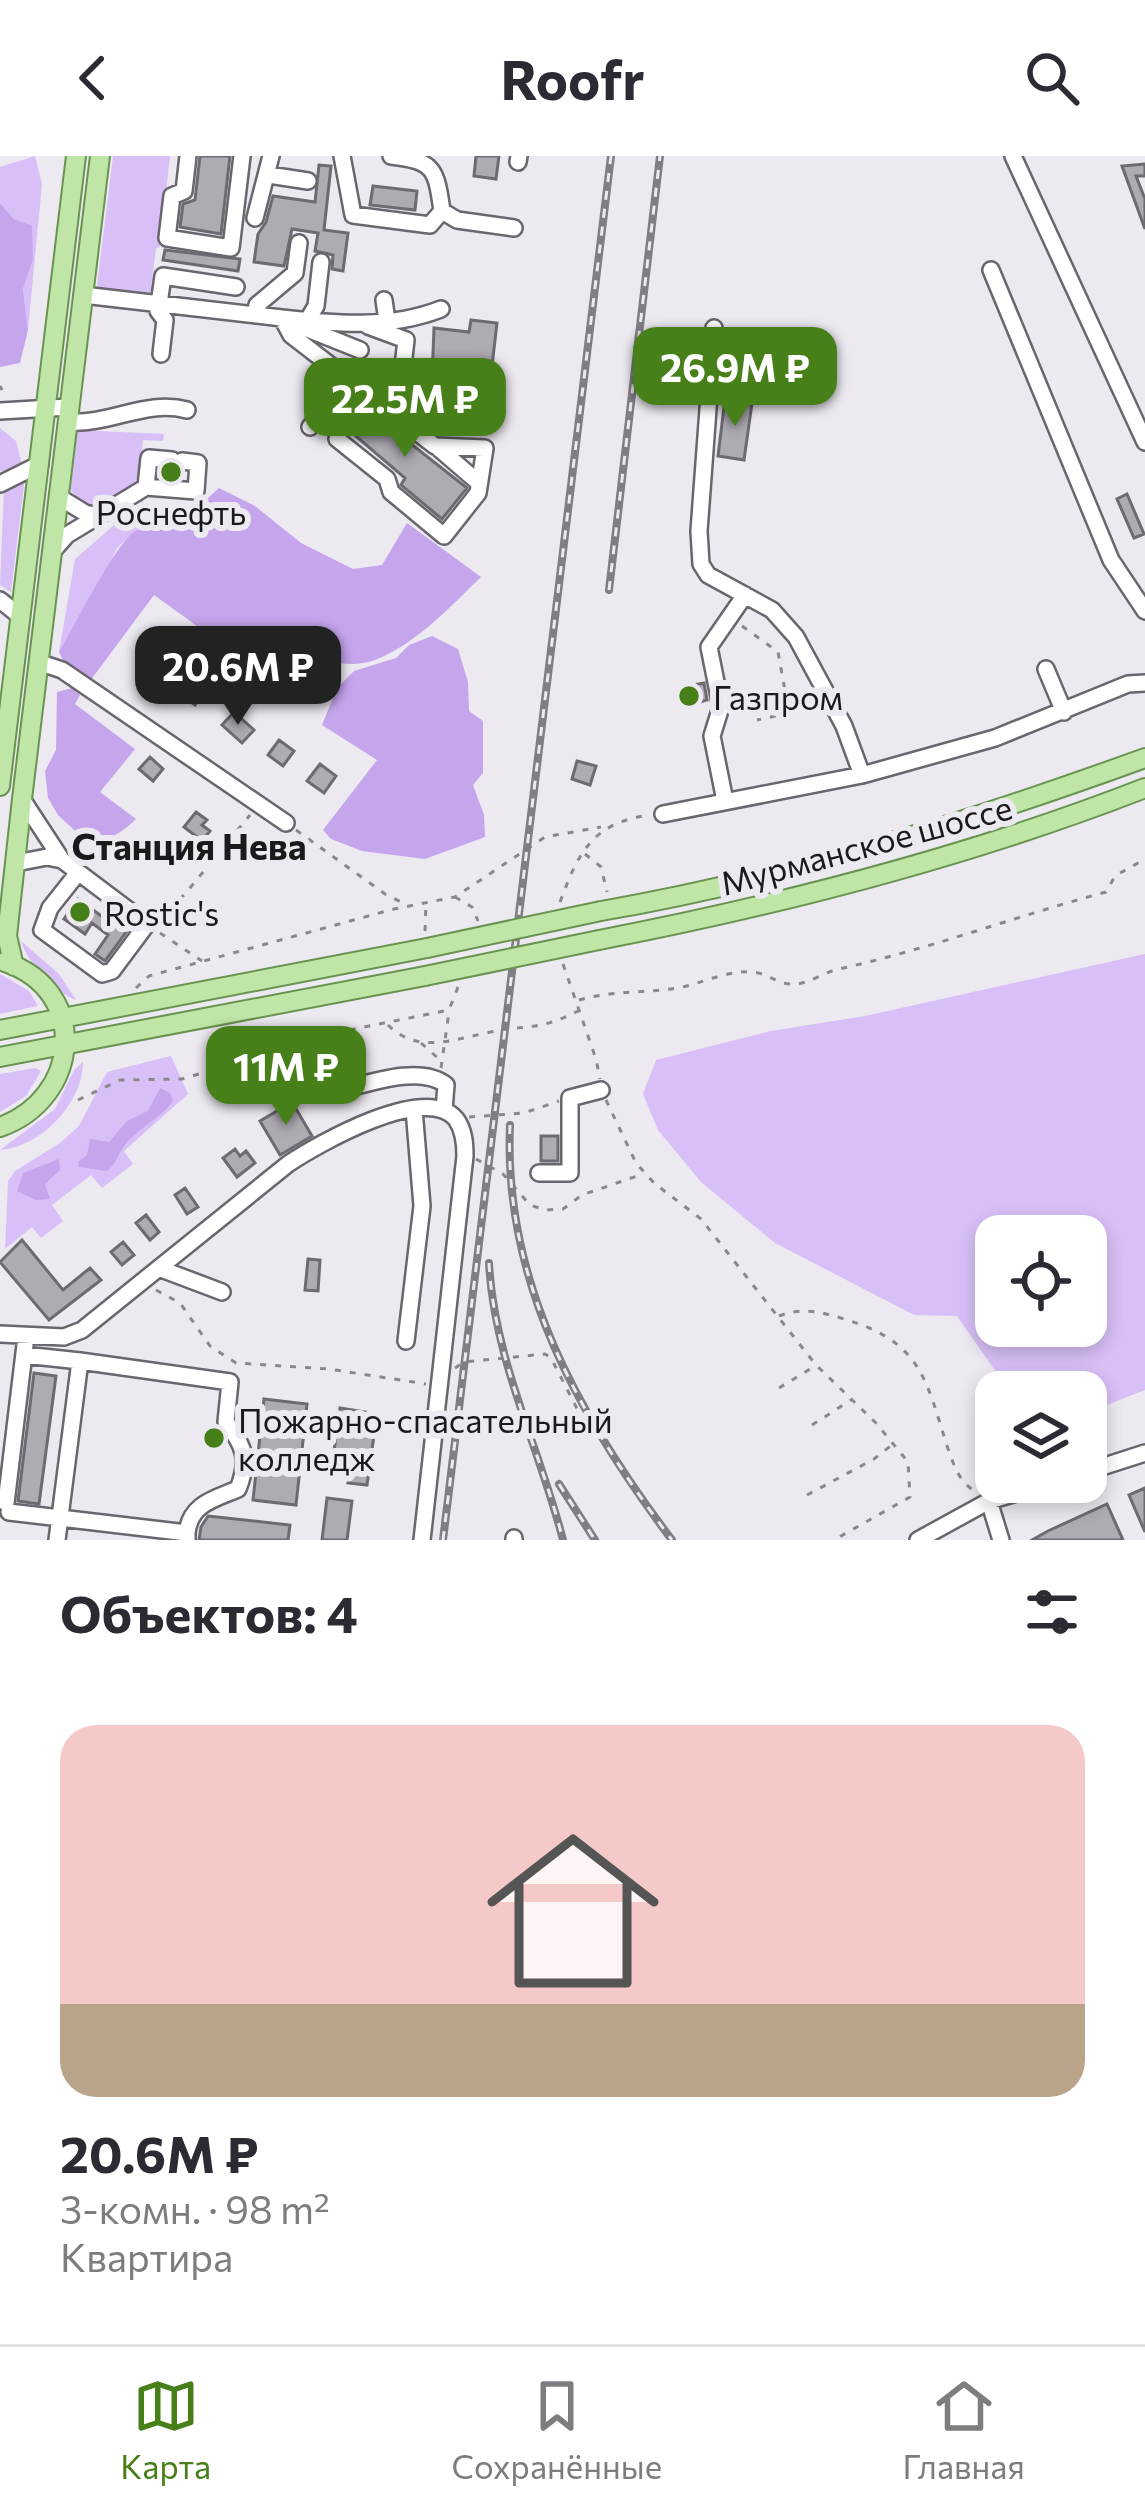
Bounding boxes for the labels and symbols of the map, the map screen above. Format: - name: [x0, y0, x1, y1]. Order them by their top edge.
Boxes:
- pin: 26.9M ₽: [624, 327, 846, 429]
- pin: 22.5M ₽: [294, 358, 516, 460]
- marker: Роснефть: [158, 459, 184, 485]
- place label: Роснефть: [96, 491, 246, 532]
- pin: 20.6M ₽: [127, 626, 349, 728]
- place label: Газпром: [713, 676, 843, 717]
- marker: Газпром: [676, 683, 702, 709]
- street label: Мурманское шоссе: [716, 785, 1016, 903]
- district label: Станция Нева: [71, 823, 307, 867]
- place label: Rostic's: [104, 892, 219, 933]
- marker: Rostic's: [67, 899, 93, 925]
- pin: 11M ₽: [202, 1026, 370, 1128]
- place label: Пожарно-спасательный колледж: [238, 1399, 613, 1478]
- marker: Пожарно-спасательный колледж: [201, 1425, 227, 1451]

